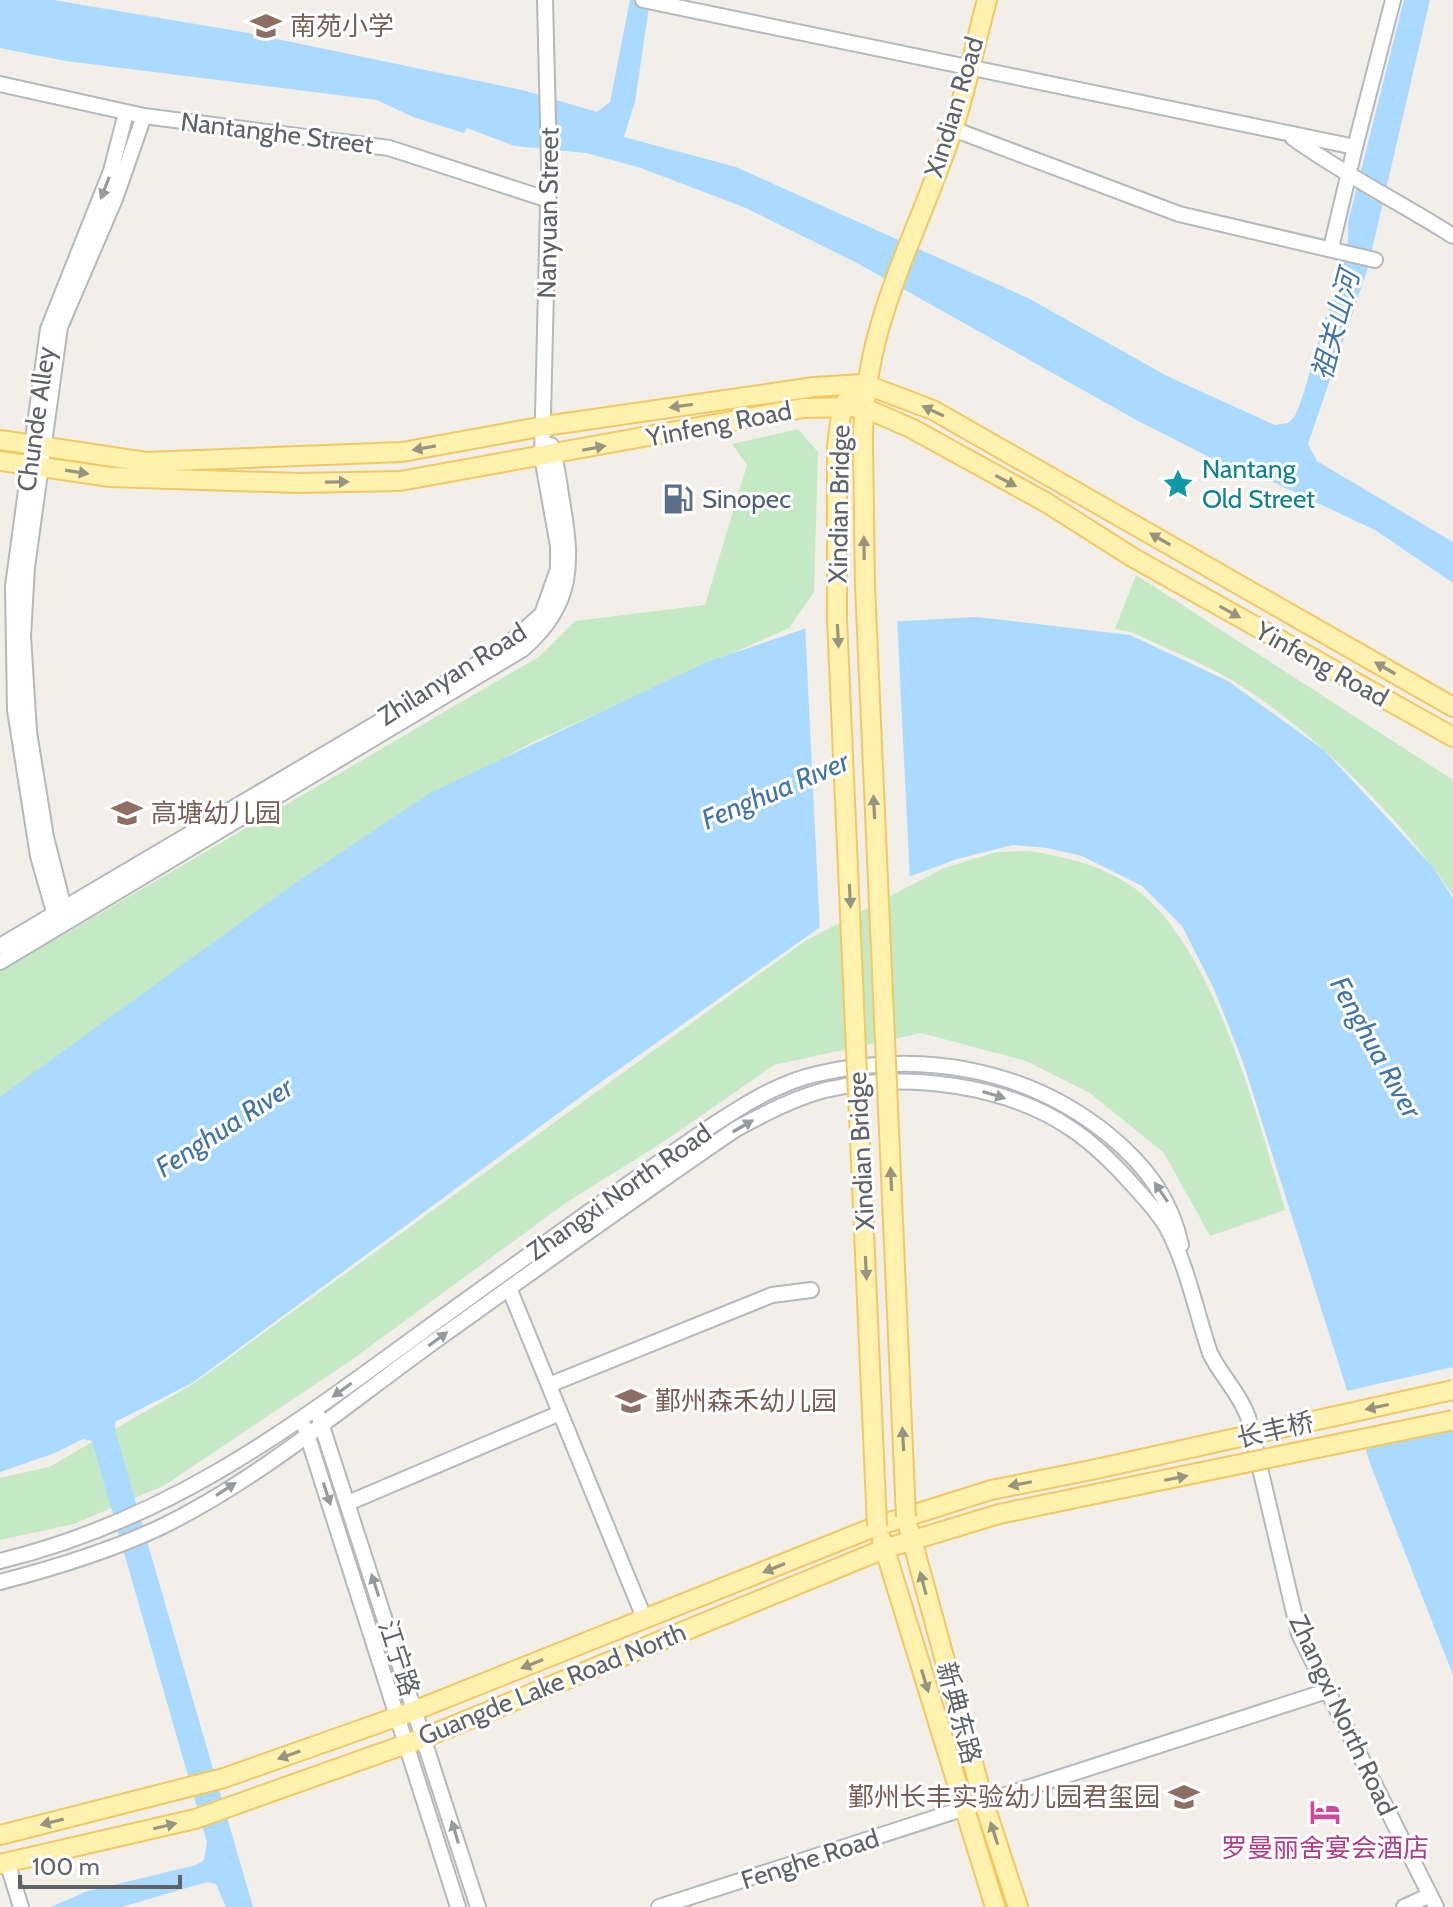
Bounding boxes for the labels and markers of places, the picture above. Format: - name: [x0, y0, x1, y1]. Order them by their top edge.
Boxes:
- school or university icon: 南苑小学: [249, 9, 283, 43]
- place label: 南苑小学: [290, 10, 394, 42]
- place label: Nantang Old Street: [1202, 453, 1315, 515]
- place icon: Nantang Old Street: [1161, 467, 1195, 501]
- fuel station icon: Sinopec: [661, 482, 695, 516]
- place label: Sinopec: [702, 483, 791, 515]
- school or university icon: 高塘幼儿园: [110, 796, 144, 830]
- place label: 高塘幼儿园: [151, 797, 281, 829]
- school or university icon: 鄞州森禾幼儿园: [614, 1384, 648, 1418]
- place label: 鄞州森禾幼儿园: [655, 1385, 837, 1417]
- school or university icon: 鄞州长丰实验幼儿园君玺园: [1167, 1780, 1201, 1814]
- place label: 鄞州长丰实验幼儿园君玺园: [848, 1781, 1160, 1813]
- hotel icon: 罗曼丽舍宴会酒店: [1308, 1795, 1342, 1829]
- place label: 罗曼丽舍宴会酒店: [1221, 1832, 1429, 1864]

